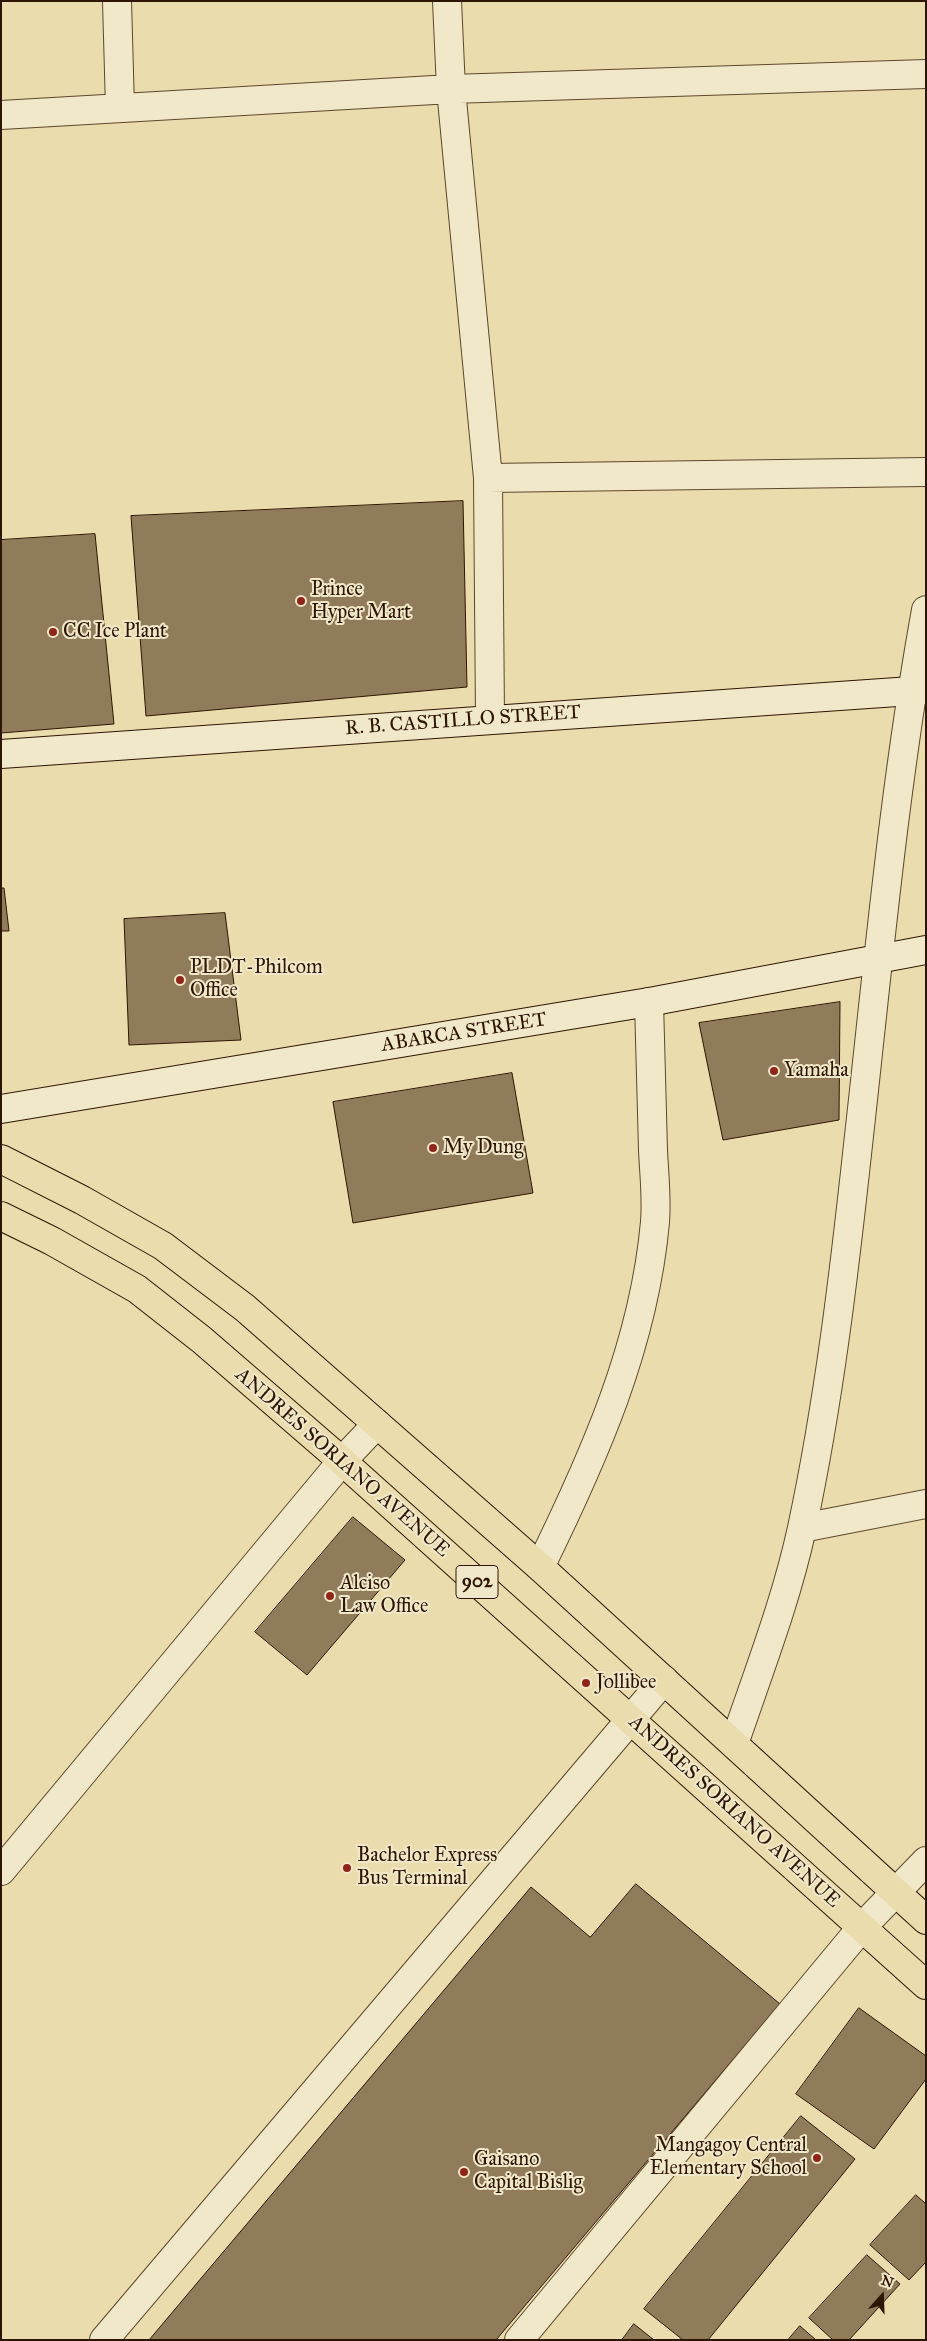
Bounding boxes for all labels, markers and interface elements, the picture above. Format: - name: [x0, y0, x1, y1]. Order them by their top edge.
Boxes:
- place label: Prince Hyper Mart: [311, 578, 411, 625]
- marker: Prince Hyper Mart: [295, 595, 307, 607]
- place label: CC Ice Plant: [63, 620, 167, 644]
- marker: CC Ice Plant: [47, 626, 59, 638]
- street label: R. B. CASTILLO STREET: [344, 701, 582, 741]
- place label: PLDT-Philcom Office: [190, 956, 323, 1003]
- marker: PLDT-Philcom Office: [174, 974, 186, 986]
- street label: ABARCA STREET: [380, 1008, 548, 1058]
- place label: Yamaha: [784, 1059, 849, 1083]
- marker: Yamaha: [768, 1065, 780, 1077]
- place label: My Dung: [443, 1136, 523, 1160]
- marker: My Dung: [427, 1142, 439, 1154]
- street label: ANDRES SORIANO AVENUE: [230, 1363, 454, 1563]
- road number: 902: [456, 1565, 498, 1598]
- place label: Alciso Law Office: [340, 1572, 428, 1619]
- marker: Alciso Law Office: [324, 1590, 336, 1602]
- place label: Jollibee: [596, 1671, 656, 1695]
- marker: Jollibee: [580, 1677, 592, 1689]
- street label: ANDRES SORIANO AVENUE: [623, 1711, 845, 1913]
- place label: Bachelor Express Bus Terminal: [357, 1844, 497, 1891]
- marker: Bachelor Express Bus Terminal: [341, 1862, 353, 1874]
- place label: Mangagoy Central Elementary School: [650, 2134, 807, 2181]
- place label: Gaisano Capital Bislig: [474, 2148, 583, 2195]
- marker: Mangagoy Central Elementary School: [811, 2152, 823, 2164]
- marker: Gaisano Capital Bislig: [458, 2166, 470, 2178]
- north arrow: [857, 2271, 907, 2321]
- text: N: [879, 2271, 896, 2291]

